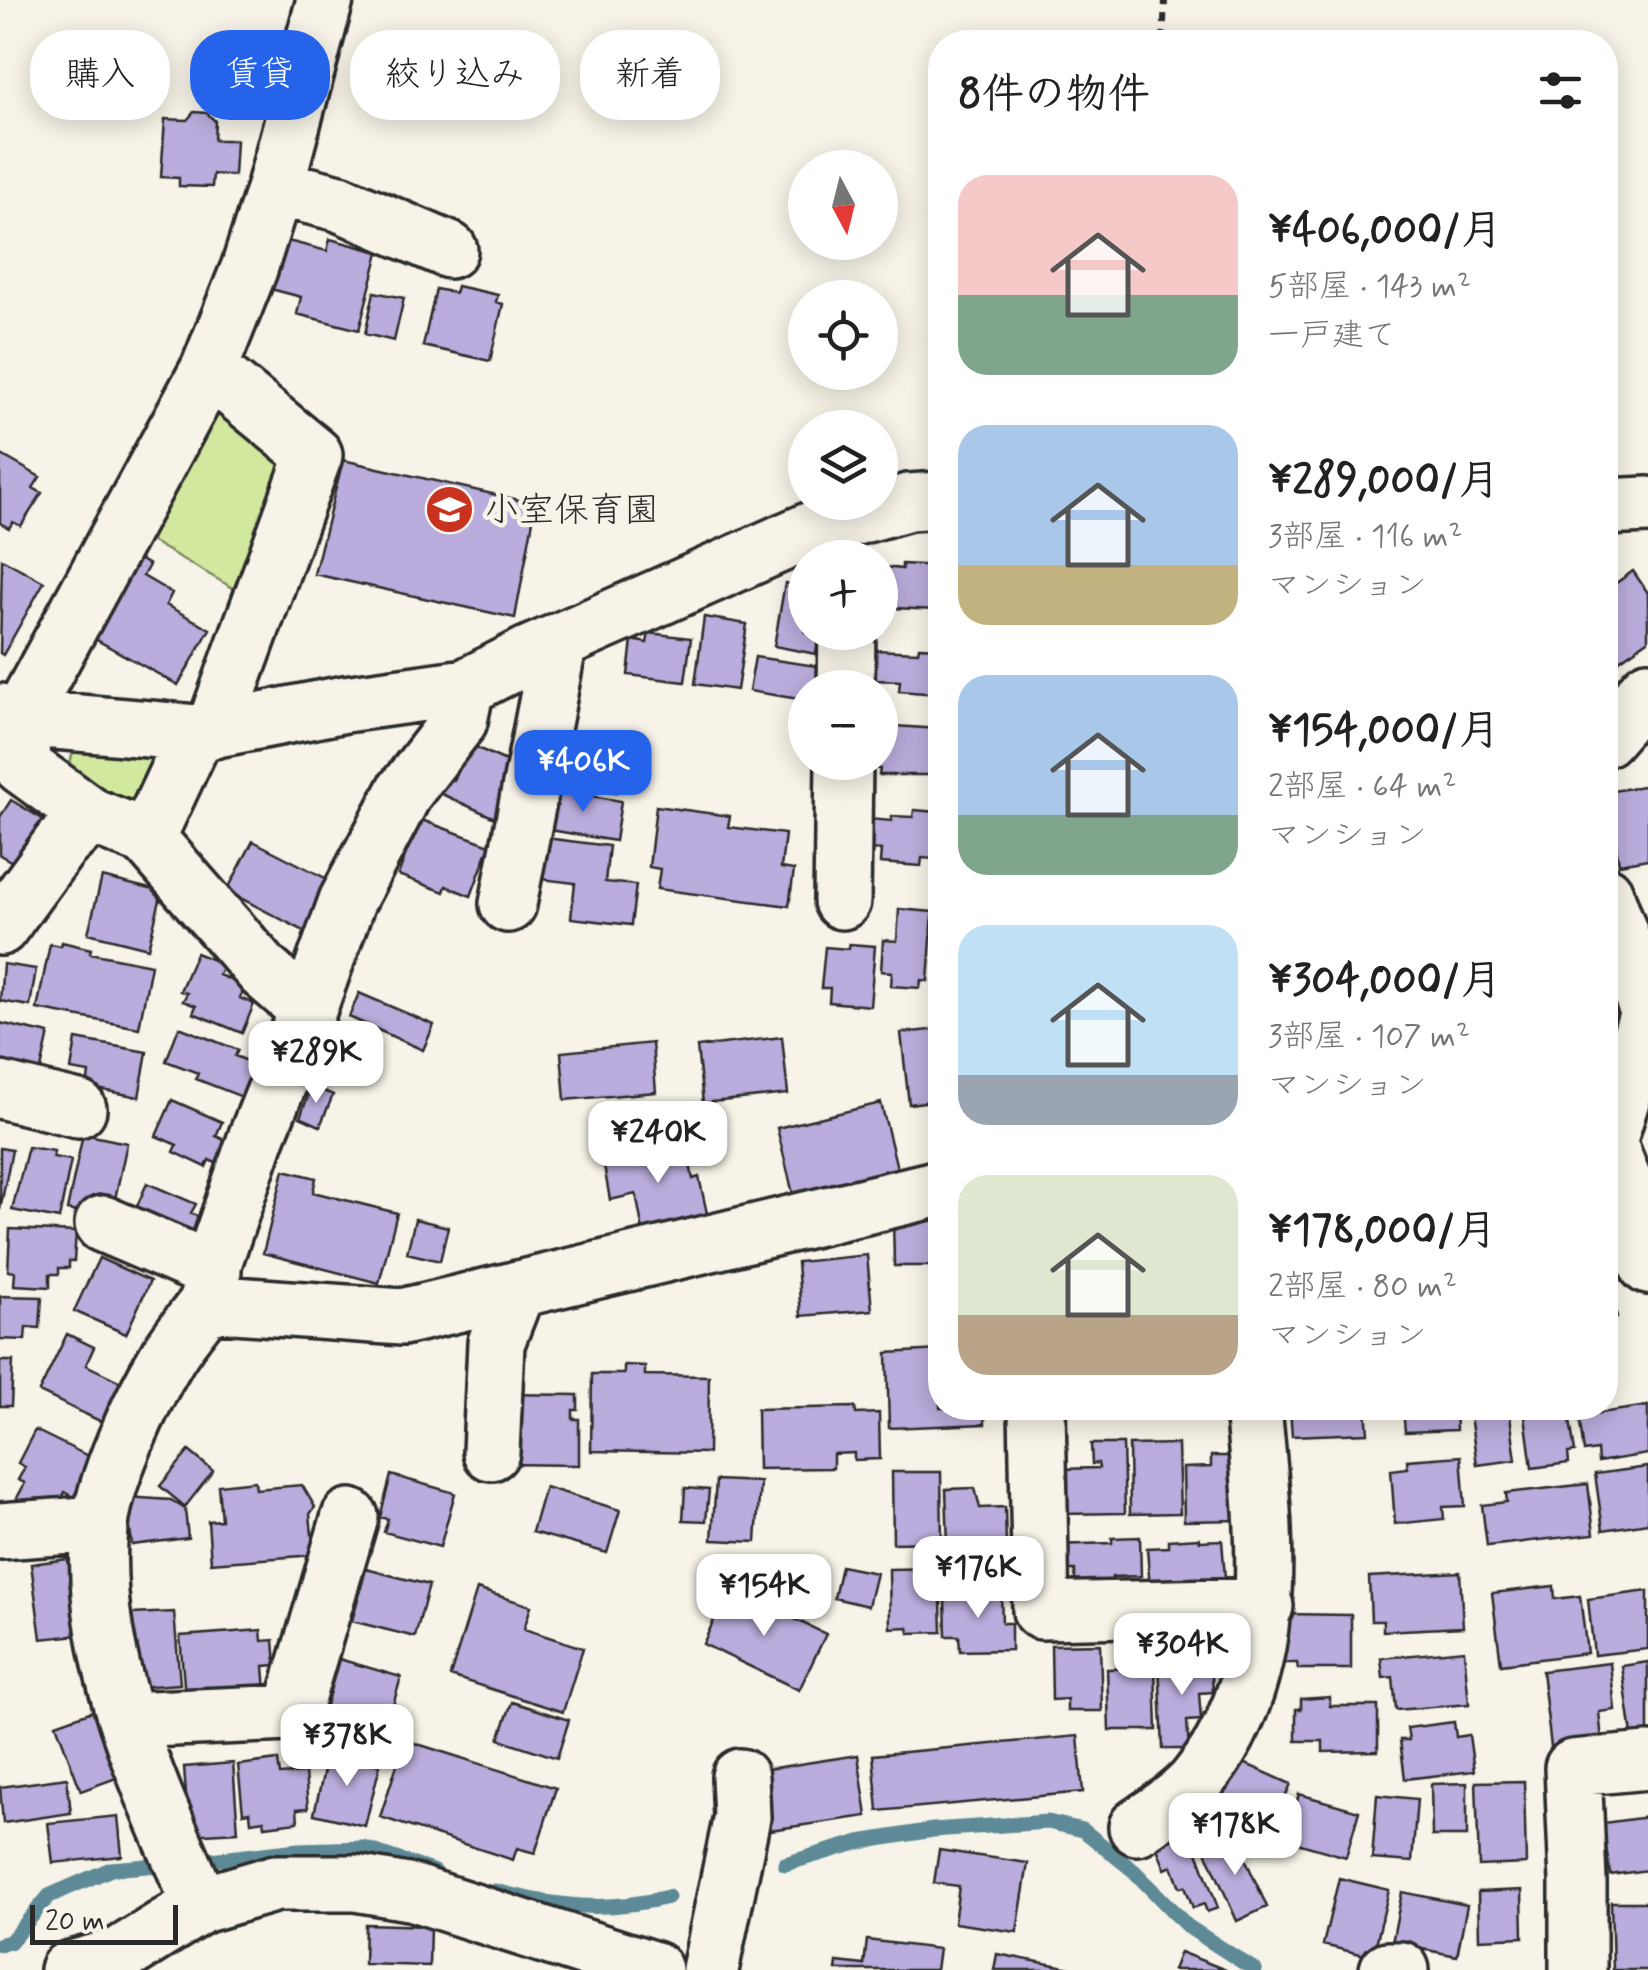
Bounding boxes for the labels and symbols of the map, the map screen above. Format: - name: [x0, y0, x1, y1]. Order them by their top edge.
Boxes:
- north arrow: [788, 150, 898, 260]
- school or university icon: 小室保育園: [423, 483, 475, 535]
- place label: 小室保育園: [484, 488, 659, 534]
- pin: ¥406K: [513, 730, 653, 815]
- pin: ¥289K: [246, 1021, 386, 1106]
- pin: ¥240K: [588, 1101, 728, 1186]
- pin: ¥176K: [908, 1536, 1048, 1621]
- pin: ¥154K: [694, 1554, 834, 1639]
- pin: ¥304K: [1112, 1613, 1252, 1698]
- pin: ¥378K: [277, 1704, 417, 1789]
- pin: ¥178K: [1165, 1793, 1305, 1878]
- scale bar: [30, 1900, 178, 1944]

